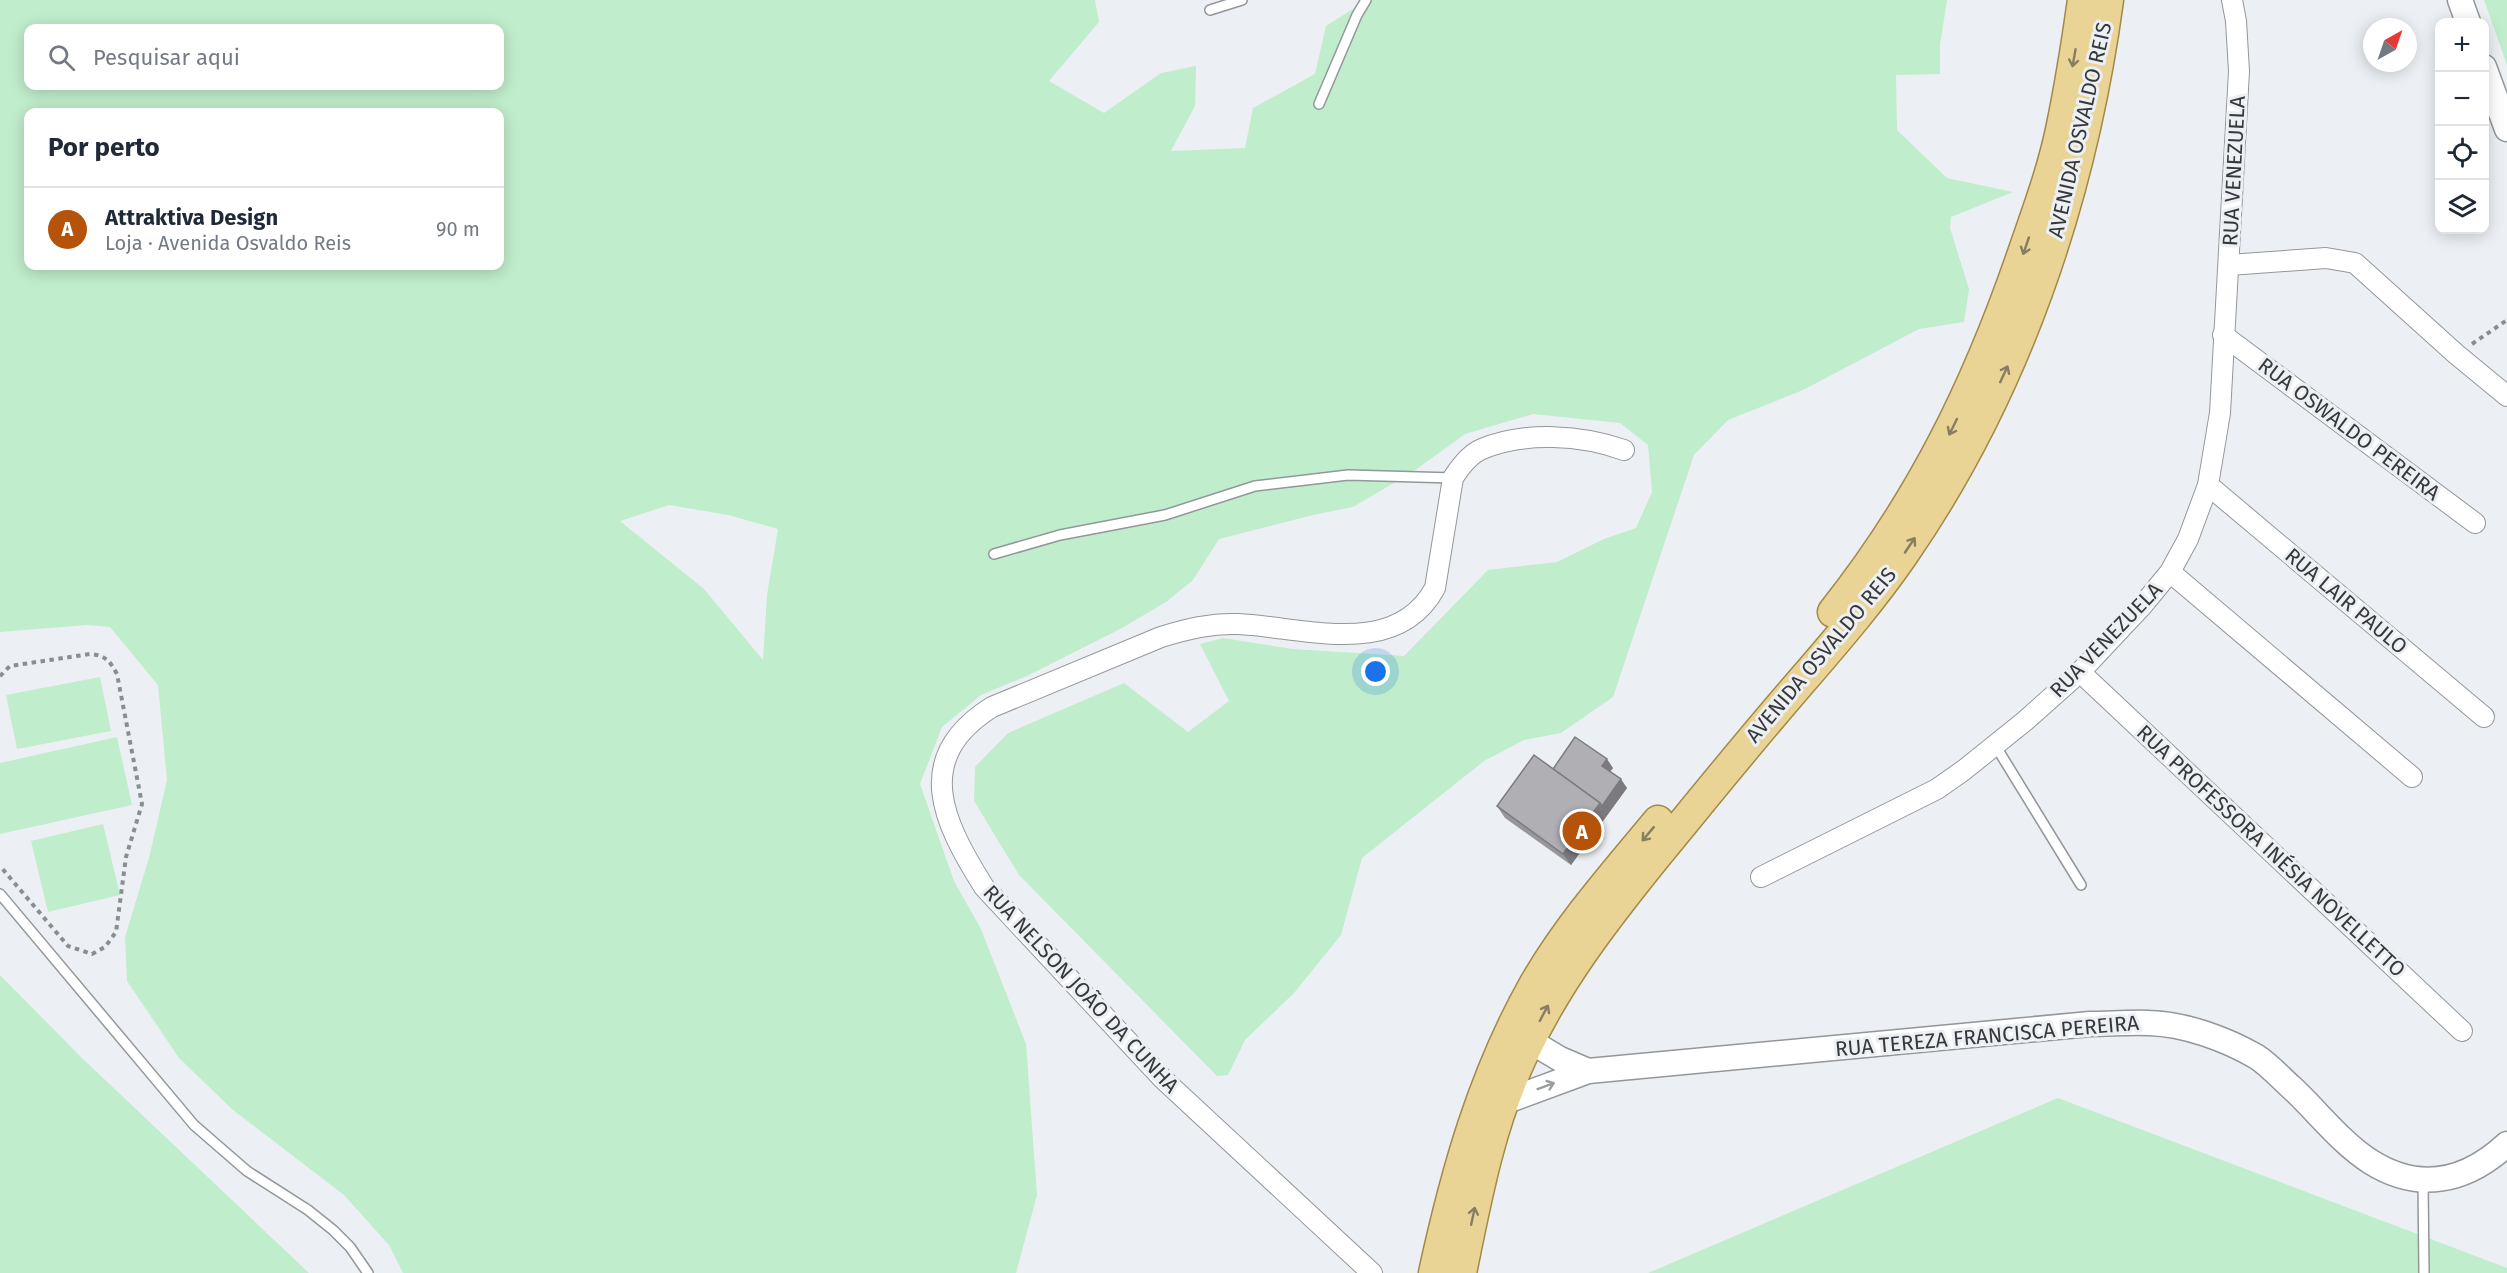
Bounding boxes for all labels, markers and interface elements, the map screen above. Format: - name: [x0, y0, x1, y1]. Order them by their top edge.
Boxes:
- north arrow: [2363, 18, 2417, 72]
- map controls: [2435, 18, 2489, 234]
- button: +: [2435, 18, 2489, 72]
- street label: AVENIDA OSVALDO REIS: [2043, 20, 2117, 240]
- search box: [24, 24, 504, 90]
- icon: search: [45, 41, 78, 74]
- text: Pesquisar aqui: [93, 44, 240, 71]
- one-way arrow: [2068, 48, 2079, 67]
- button: −: [2435, 72, 2489, 126]
- street label: RUA VENEZUELA: [2217, 95, 2251, 247]
- button: locate: [2435, 126, 2489, 180]
- text: Por perto: [48, 132, 160, 163]
- button: layers: [2435, 180, 2489, 234]
- text: Attraktiva Design: [105, 204, 278, 231]
- text: A: [62, 217, 73, 241]
- text: 90 m: [436, 217, 480, 241]
- text: Loja · Avenida Osvaldo Reis: [105, 231, 351, 255]
- one-way arrow: [2019, 236, 2030, 255]
- street label: RUA OSWALDO PEREIRA: [2253, 352, 2445, 506]
- one-way arrow: [1999, 366, 2010, 384]
- one-way arrow: [1946, 418, 1958, 436]
- one-way arrow: [1903, 536, 1916, 553]
- street label: RUA LAIR PAULO: [2280, 542, 2412, 660]
- street label: AVENIDA OSVALDO REIS: [1740, 562, 1902, 748]
- street label: RUA VENEZUELA: [2044, 577, 2168, 703]
- your location: [1361, 657, 1390, 686]
- street label: RUA PROFESSORA INÉSIA NOVELLETTO: [2131, 719, 2411, 983]
- pin: A: [1562, 808, 1602, 854]
- one-way arrow: [1641, 826, 1654, 842]
- street label: RUA NELSON JOÃO DA CUNHA: [978, 880, 1184, 1098]
- one-way arrow: [1538, 1005, 1550, 1022]
- street label: RUA TEREZA FRANCISCA PEREIRA: [1834, 1010, 2140, 1062]
- one-way arrow: [1536, 1079, 1555, 1090]
- one-way arrow: [1468, 1207, 1480, 1226]

